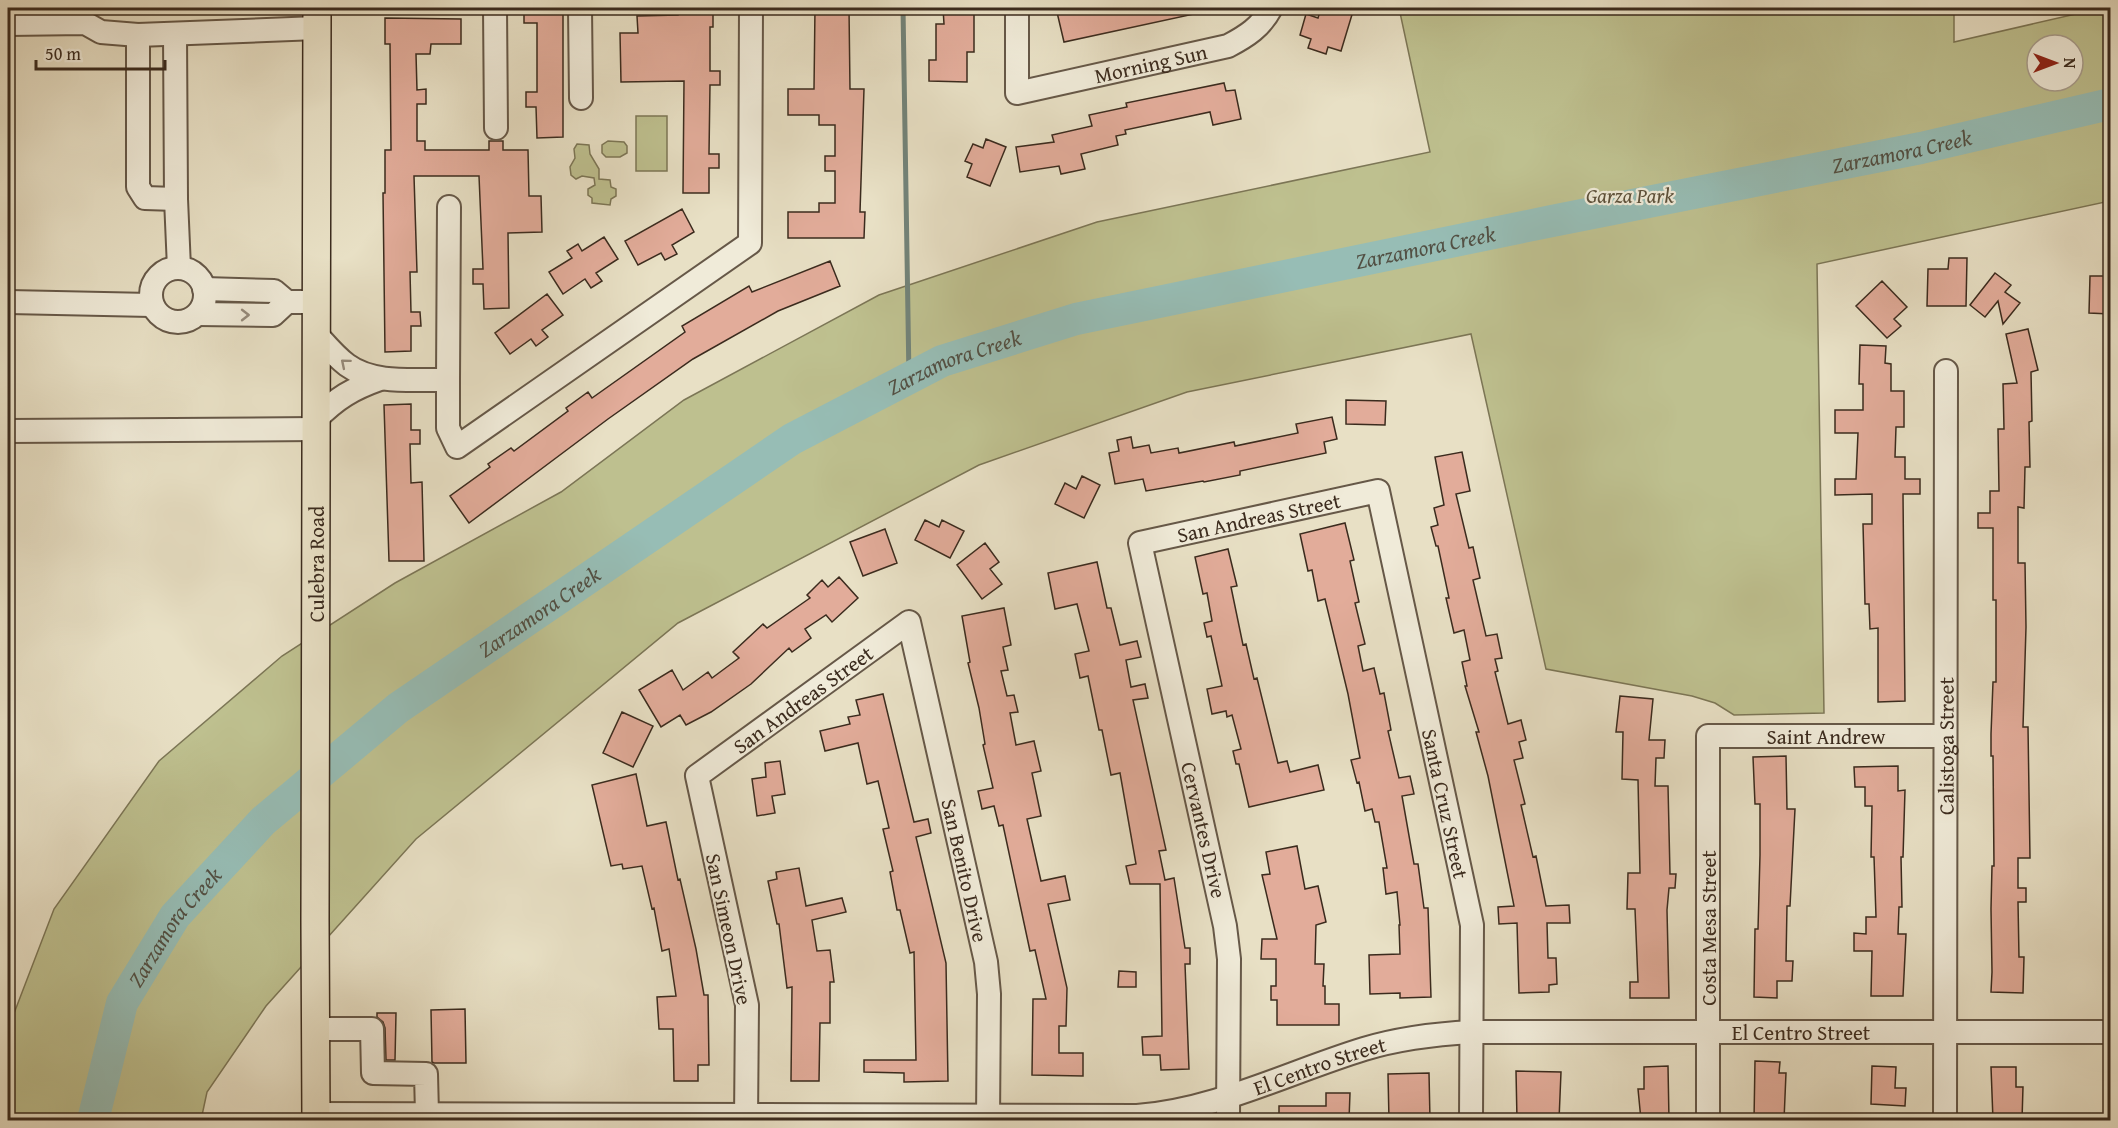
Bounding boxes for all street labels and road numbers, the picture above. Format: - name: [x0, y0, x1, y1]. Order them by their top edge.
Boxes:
- street label: Morning Sun: [1091, 36, 1210, 91]
- street label: San Andreas Street: [1174, 484, 1344, 550]
- street label: Culebra Road: [300, 505, 331, 622]
- street label: San Andreas Street: [726, 637, 880, 761]
- street label: Calistoga Street: [1930, 676, 1961, 815]
- street label: Saint Andrew: [1767, 721, 1886, 752]
- street label: Santa Cruz Street: [1414, 726, 1477, 882]
- street label: Cervantes Drive: [1173, 759, 1235, 901]
- street label: San Benito Drive: [934, 796, 997, 945]
- street label: San Simeon Drive: [698, 850, 760, 1008]
- street label: Costa Mesa Street: [1693, 850, 1724, 1006]
- street label: El Centro Street: [1732, 1017, 1871, 1048]
- street label: El Centro Street: [1249, 1028, 1389, 1103]

